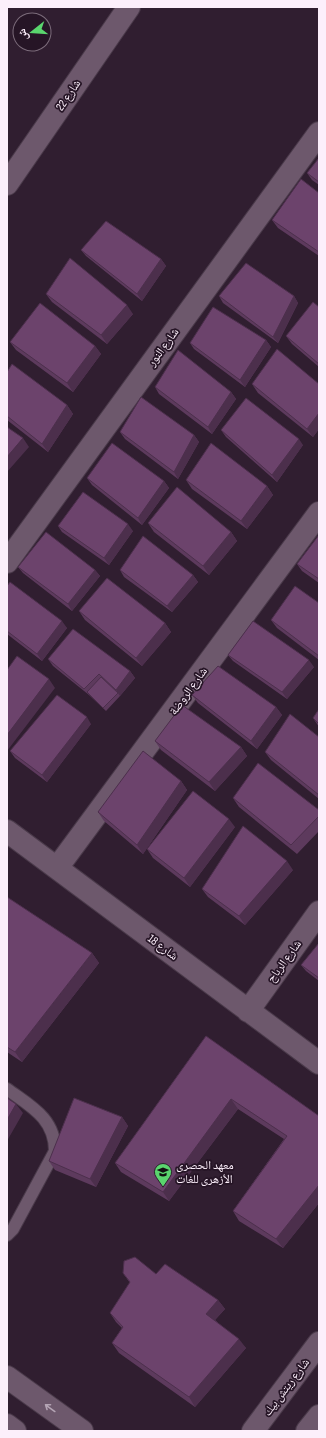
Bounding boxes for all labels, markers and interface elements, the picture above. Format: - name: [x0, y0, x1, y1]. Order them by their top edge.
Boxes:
- north arrow: [12, 12, 52, 52]
- text: ش: [15, 27, 32, 42]
- street label: شارع 22: [53, 77, 84, 114]
- street label: شارع النور: [144, 325, 182, 370]
- street label: شارع الروضة: [166, 664, 211, 718]
- street label: شارع 18: [145, 931, 181, 964]
- street label: شارع الرباح: [264, 937, 305, 985]
- place label: معهد الحصرى الأزهرى للغات: [176, 1158, 234, 1187]
- school or university icon: معهد الحصرى الأزهرى للغات: [153, 1162, 173, 1187]
- street label: شارع ريتش بيك: [260, 1355, 313, 1419]
- one-way arrow: [45, 1404, 56, 1412]

